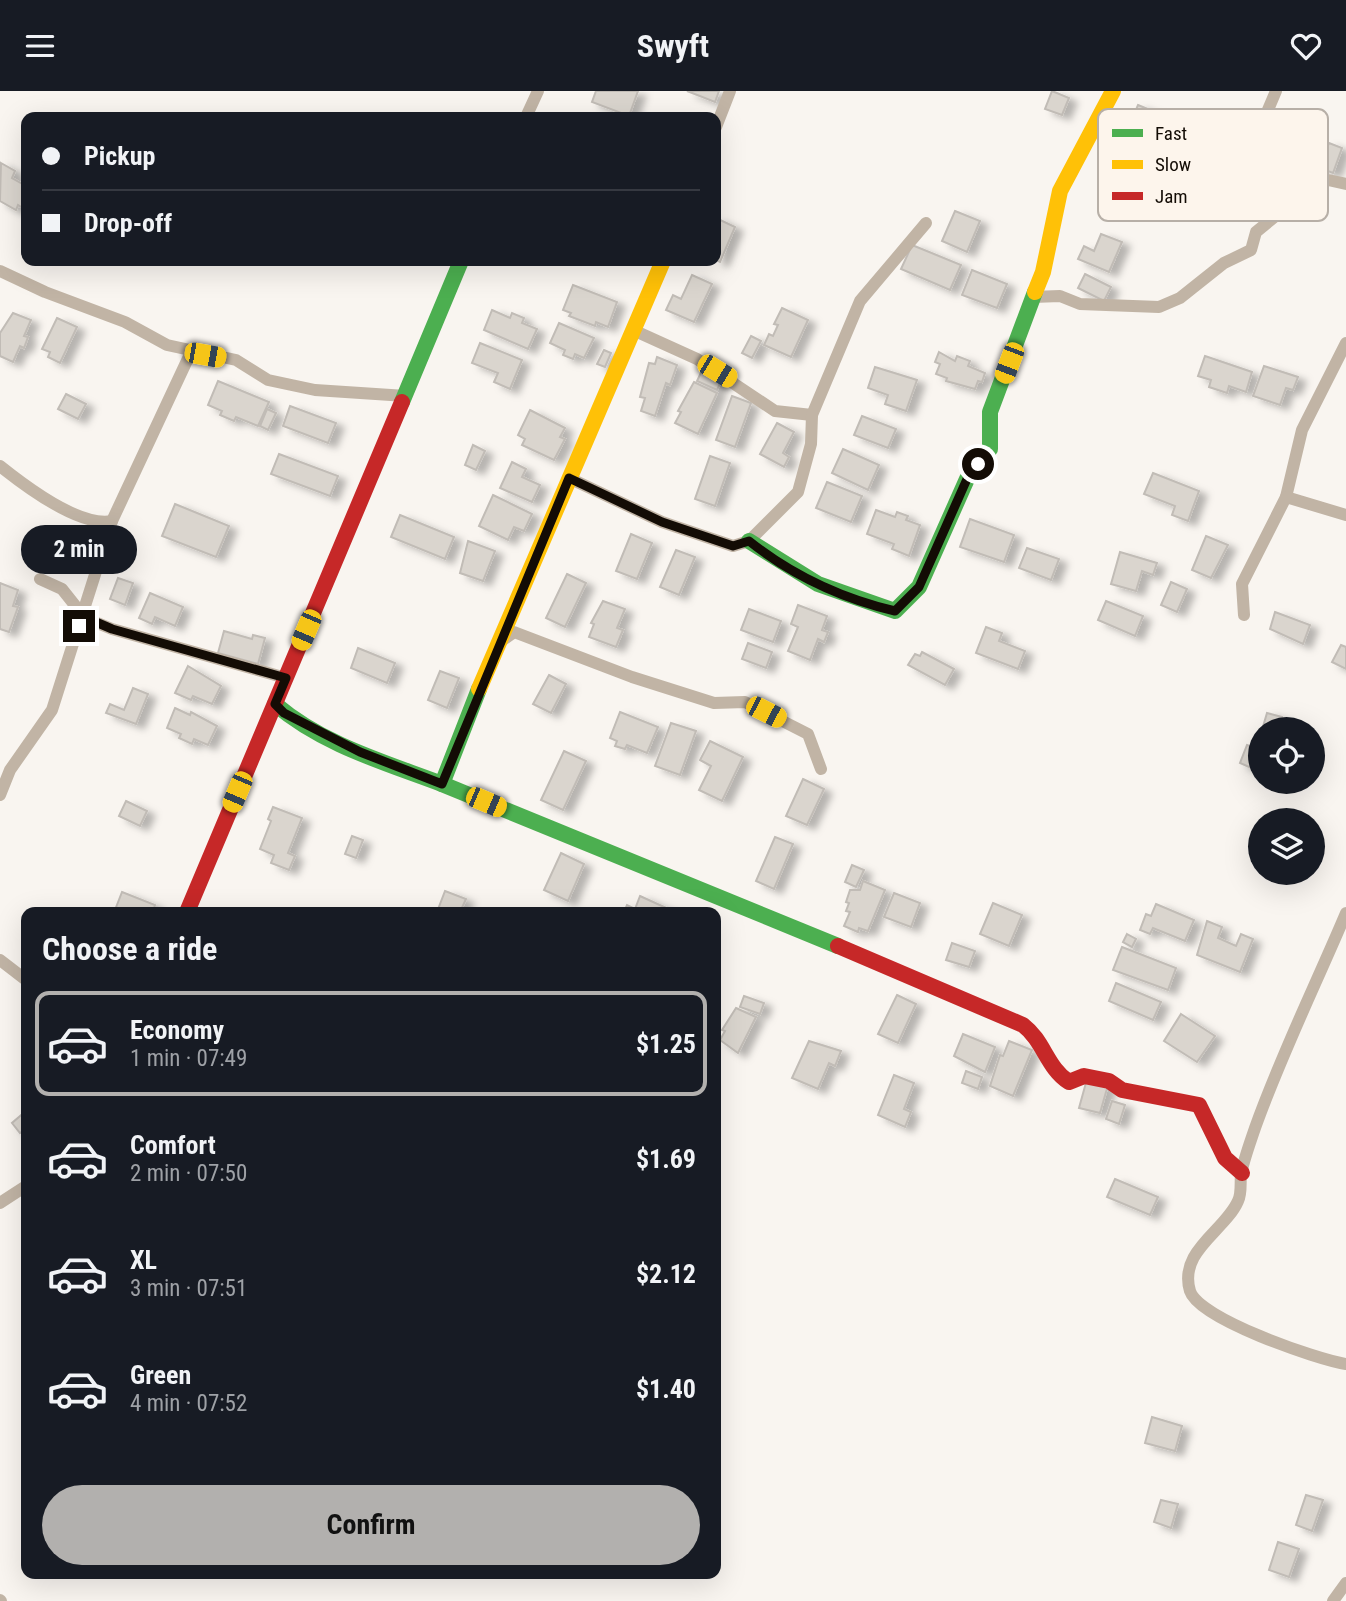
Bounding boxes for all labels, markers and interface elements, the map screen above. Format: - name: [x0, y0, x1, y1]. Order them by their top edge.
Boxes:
- icon: menu: [21, 27, 59, 65]
- text: Swyft: [637, 27, 709, 65]
- icon: heart: [1287, 27, 1325, 65]
- legend: [1098, 109, 1328, 221]
- text: Fast: [1155, 122, 1187, 145]
- text: Pickup: [84, 141, 155, 171]
- text: Slow: [1155, 153, 1191, 176]
- text: Jam: [1155, 185, 1188, 208]
- text: Drop-off: [84, 208, 172, 238]
- car: [992, 340, 1027, 386]
- car: [183, 341, 228, 369]
- car: [694, 351, 741, 391]
- route start: [962, 448, 994, 480]
- callout: 2 min: [21, 525, 137, 573]
- text: 2 min: [53, 536, 105, 563]
- car: [289, 607, 324, 653]
- route end: [63, 610, 95, 642]
- car: [743, 693, 790, 731]
- map controls: [1248, 717, 1325, 885]
- button: locate: [1248, 717, 1325, 794]
- car: [220, 769, 255, 815]
- car: [463, 784, 510, 820]
- button: layers: [1248, 808, 1325, 885]
- text: Choose a ride: [42, 930, 217, 968]
- icon: car: [46, 1012, 109, 1075]
- text: Economy: [130, 1015, 224, 1045]
- text: $1.25: [636, 1029, 696, 1059]
- text: 1 min · 07:49: [130, 1045, 247, 1072]
- icon: car: [46, 1127, 109, 1190]
- text: Comfort: [130, 1130, 216, 1160]
- text: $1.69: [636, 1144, 696, 1174]
- text: 2 min · 07:50: [130, 1160, 247, 1187]
- icon: car: [46, 1242, 109, 1305]
- text: XL: [130, 1245, 157, 1275]
- text: $2.12: [636, 1259, 696, 1289]
- text: 3 min · 07:51: [130, 1275, 247, 1302]
- icon: car: [46, 1357, 109, 1420]
- text: Green: [130, 1360, 191, 1390]
- text: $1.40: [636, 1374, 696, 1404]
- text: 4 min · 07:52: [130, 1390, 247, 1417]
- button: Confirm: [42, 1485, 700, 1565]

